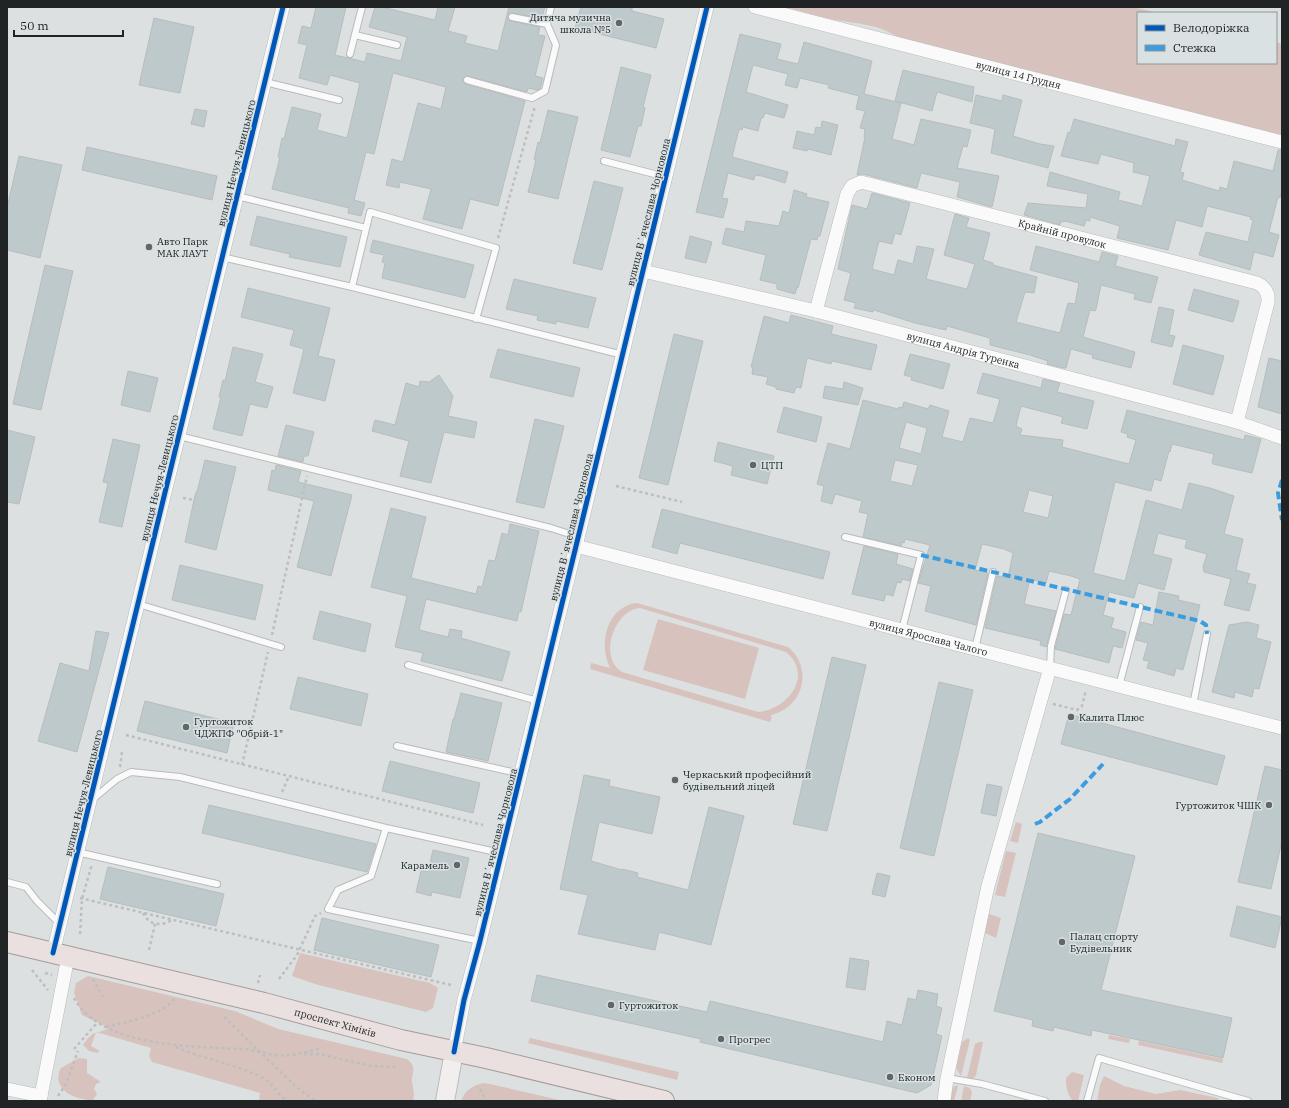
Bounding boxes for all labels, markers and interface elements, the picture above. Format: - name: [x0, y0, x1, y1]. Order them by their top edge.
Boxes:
- place label: Дитяча музична школа №5: [530, 11, 612, 36]
- scale bar: [14, 12, 123, 38]
- legend: [1137, 12, 1277, 64]
- text: 50 m: [20, 18, 49, 33]
- marker: Дитяча музична школа №5: [614, 18, 624, 28]
- text: Велодоріжка: [1173, 20, 1250, 35]
- text: Стежка: [1173, 40, 1217, 55]
- street label: вулиця 14 Грудня: [974, 58, 1062, 92]
- street label: вулиця Нечуя-Левицького: [214, 98, 259, 228]
- street label: вулиця Вʼячеслава Чорновола: [624, 136, 673, 287]
- street label: Крайній провулок: [1017, 216, 1108, 251]
- place label: Авто Парк МАК ЛАУТ: [157, 235, 209, 260]
- marker: Авто Парк МАК ЛАУТ: [144, 242, 154, 252]
- street label: вулиця Андрія Туренка: [905, 329, 1022, 372]
- street label: вулиця Нечуя-Левицького: [137, 413, 182, 543]
- street label: вулиця Вʼячеслава Чорновола: [547, 451, 596, 602]
- place label: ЦТП: [761, 459, 783, 472]
- marker: ЦТП: [748, 460, 758, 470]
- street label: вулиця Ярослава Чалого: [868, 616, 989, 659]
- place label: Калита Плюс: [1079, 711, 1144, 724]
- marker: Калита Плюс: [1066, 712, 1076, 722]
- place label: Гуртожиток ЧДЖПФ "Обрій-1": [194, 715, 283, 740]
- marker: Гуртожиток ЧДЖПФ "Обрій-1": [181, 722, 191, 732]
- street label: вулиця Нечуя-Левицького: [61, 728, 106, 858]
- street label: вулиця Вʼячеслава Чорновола: [471, 766, 520, 917]
- place label: Черкаський професійний будівельний ліцей: [683, 768, 812, 793]
- marker: Черкаський професійний будівельний ліцей: [670, 775, 680, 785]
- place label: Гуртожиток ЧШК: [1176, 799, 1261, 812]
- marker: Гуртожиток ЧШК: [1264, 800, 1274, 810]
- place label: Карамель: [401, 859, 450, 872]
- marker: Карамель: [452, 860, 462, 870]
- place label: Палац спорту Будівельник: [1070, 930, 1139, 955]
- marker: Палац спорту Будівельник: [1057, 937, 1067, 947]
- place label: Гуртожиток: [619, 999, 678, 1012]
- marker: Гуртожиток: [606, 1000, 616, 1010]
- street label: проспект Хіміків: [293, 1005, 378, 1040]
- place label: Прогрес: [729, 1033, 770, 1046]
- marker: Прогрес: [716, 1034, 726, 1044]
- place label: Економ: [898, 1071, 936, 1084]
- marker: Економ: [885, 1072, 895, 1082]

